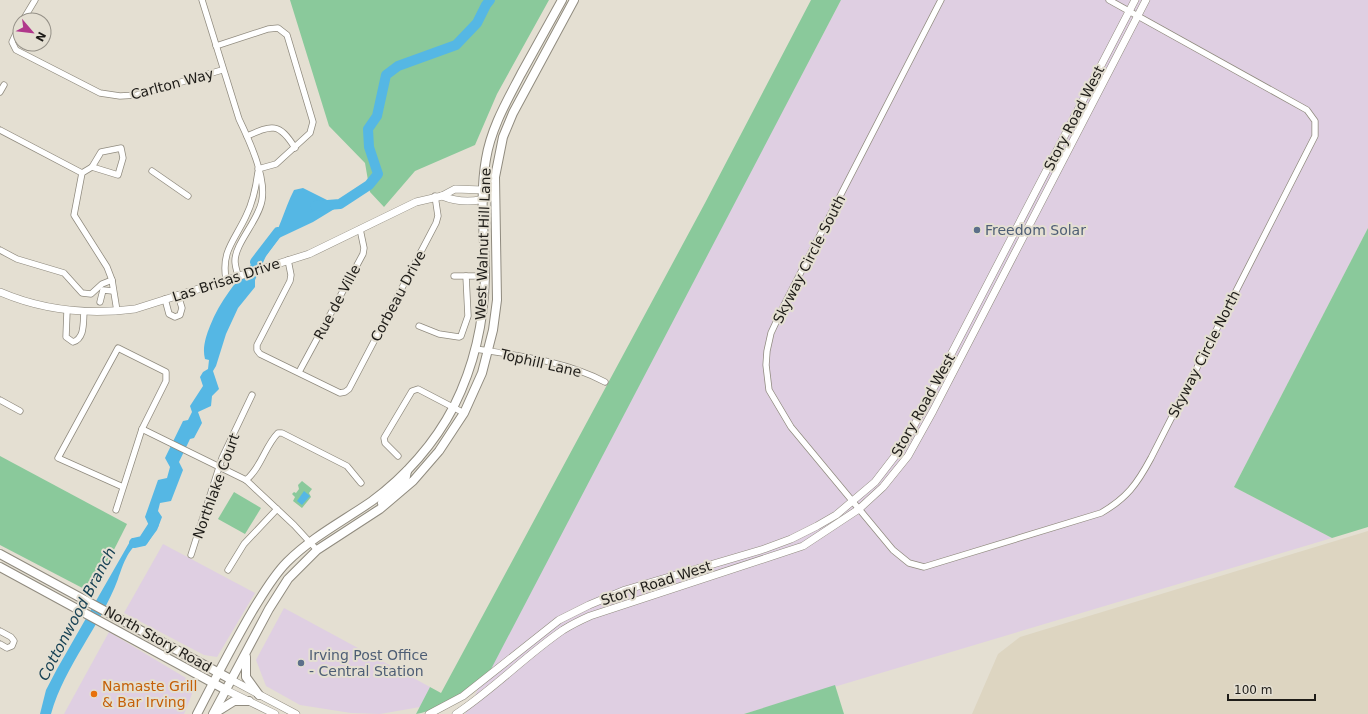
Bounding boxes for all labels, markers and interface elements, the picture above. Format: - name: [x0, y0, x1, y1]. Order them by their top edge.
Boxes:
- north arrow: [12, 12, 52, 52]
- text: N: [32, 29, 48, 44]
- street label: Story Road West: [1041, 62, 1108, 173]
- street label: Carlton Way: [129, 65, 215, 103]
- street label: West Walnut Hill Lane: [472, 168, 494, 320]
- street label: Skyway Circle South: [770, 192, 848, 326]
- place label: Freedom Solar: [985, 222, 1086, 238]
- marker: Freedom Solar: [972, 225, 982, 235]
- street label: Corbeau Drive: [367, 248, 429, 344]
- street label: Las Brisas Drive: [170, 255, 282, 305]
- street label: Rue de Ville: [311, 262, 363, 342]
- street label: Skyway Circle North: [1165, 288, 1243, 420]
- street label: Tophill Lane: [498, 346, 583, 380]
- street label: Story Road West: [888, 350, 958, 459]
- street label: Northlake Court: [190, 431, 243, 541]
- water label: Cottonwood Branch: [34, 544, 120, 684]
- street label: Story Road West: [599, 557, 714, 608]
- street label: North Story Road: [102, 603, 214, 675]
- place label: Irving Post Office - Central Station: [309, 647, 428, 679]
- marker: Irving Post Office - Central Station: [296, 658, 306, 668]
- scale bar: [1228, 676, 1315, 702]
- place label: Namaste Grill & Bar Irving: [102, 678, 197, 710]
- text: 100 m: [1234, 683, 1272, 697]
- marker: Namaste Grill & Bar Irving: [89, 689, 99, 699]

